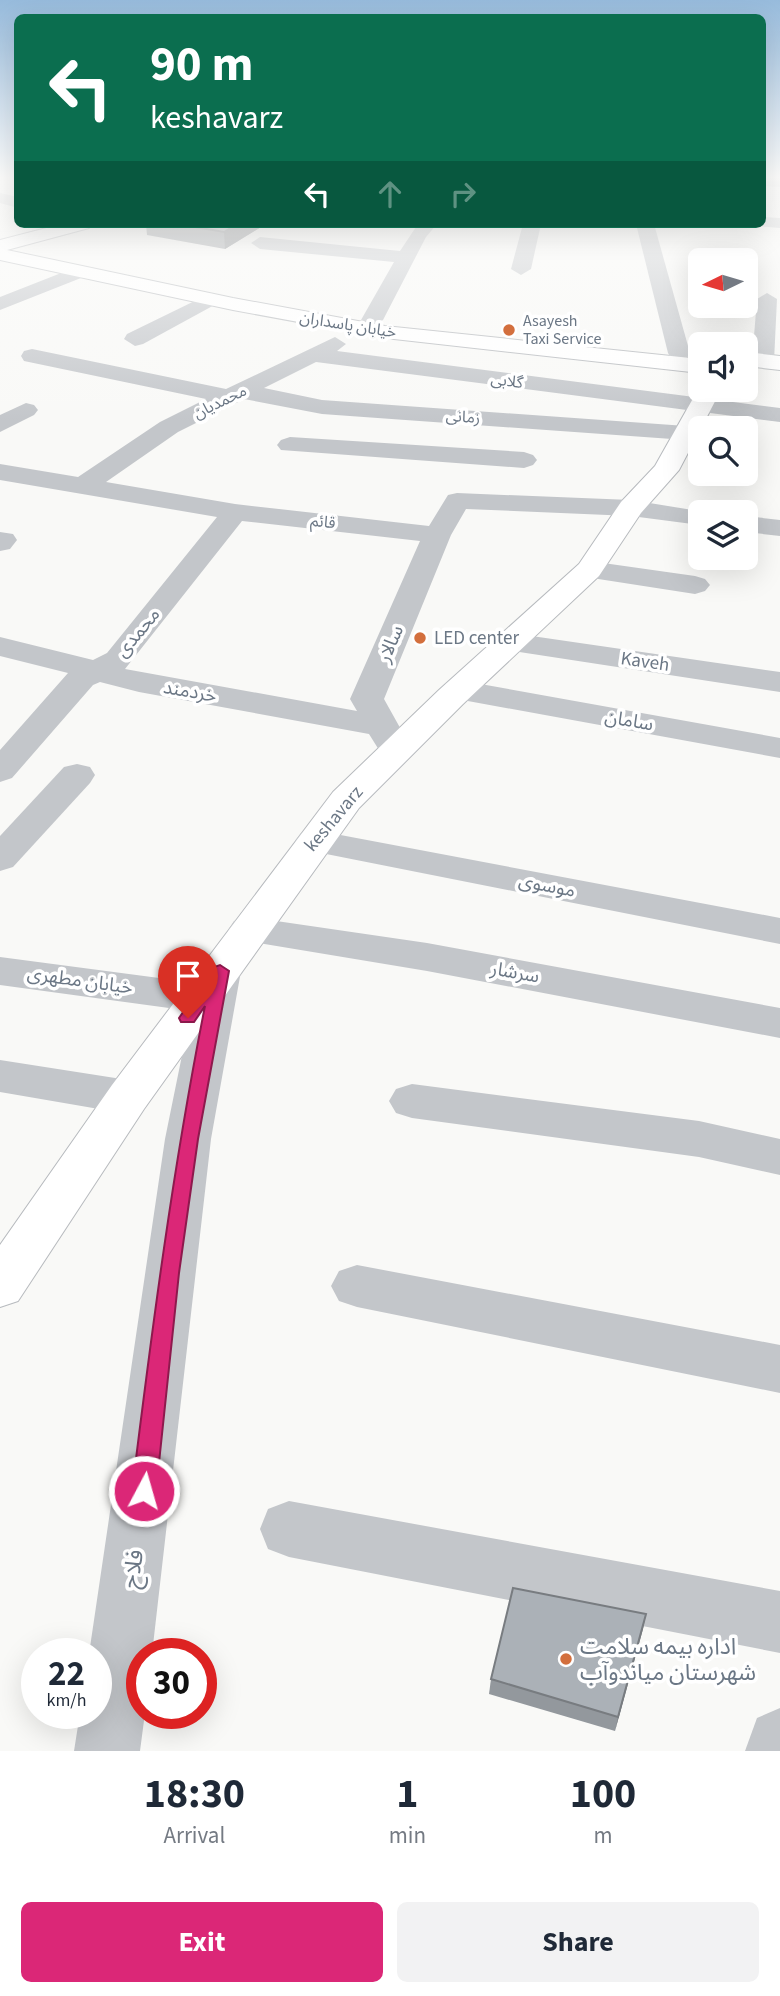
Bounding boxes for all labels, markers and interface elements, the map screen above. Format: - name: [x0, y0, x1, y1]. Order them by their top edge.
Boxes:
- text: 90 m: [150, 30, 254, 100]
- icon: left: [35, 42, 126, 133]
- text: keshavarz: [150, 95, 283, 141]
- icon: left: [298, 175, 336, 213]
- icon: ahead: [371, 175, 409, 213]
- icon: right: [444, 175, 482, 213]
- north arrow: [688, 248, 758, 318]
- map controls: [688, 248, 758, 570]
- street label: خیابان پاسداران: [298, 306, 398, 344]
- place label: Asayesh Taxi Service: [523, 310, 602, 350]
- marker: Asayesh Taxi Service: [501, 322, 517, 338]
- button: sound: [688, 332, 758, 402]
- street label: گلابی: [489, 368, 525, 394]
- street label: محمدیان: [190, 380, 250, 424]
- street label: زمانی: [445, 405, 481, 429]
- button: search: [688, 416, 758, 486]
- button: layers: [688, 500, 758, 570]
- street label: قائم: [309, 510, 337, 535]
- street label: محمدی: [109, 602, 167, 664]
- street label: سالار: [371, 621, 411, 668]
- place label: LED center: [434, 625, 519, 652]
- marker: LED center: [412, 630, 428, 646]
- street label: Kaveh: [619, 645, 671, 679]
- street label: خردمند: [161, 674, 219, 710]
- street label: سامان: [603, 703, 655, 739]
- street label: keshavarz: [298, 780, 370, 858]
- street label: موسوی: [516, 867, 578, 905]
- pin: [158, 946, 218, 1018]
- street label: سرشار: [487, 955, 542, 991]
- icon: arrive: [169, 957, 207, 995]
- street label: خیابان مطهری: [25, 960, 135, 1002]
- position arrow: [107, 1454, 181, 1528]
- street label: فلاح: [114, 1548, 152, 1590]
- place label: اداره بیمه سلامت شهرستان میاندوآب: [580, 1630, 756, 1689]
- speed limit sign: 30: [126, 1638, 217, 1729]
- text: 22: [48, 1649, 85, 1699]
- marker: اداره بیمه سلامت شهرستان میاندوآب: [558, 1651, 574, 1667]
- text: km/h: [47, 1688, 86, 1713]
- text: 18:30: [144, 1764, 245, 1824]
- text: 1: [396, 1764, 418, 1824]
- text: 100: [570, 1764, 636, 1824]
- text: Arrival: [163, 1819, 225, 1852]
- text: min: [389, 1819, 426, 1852]
- text: m: [593, 1819, 613, 1852]
- button: Exit: [21, 1902, 383, 1982]
- button: Share: [397, 1902, 759, 1982]

